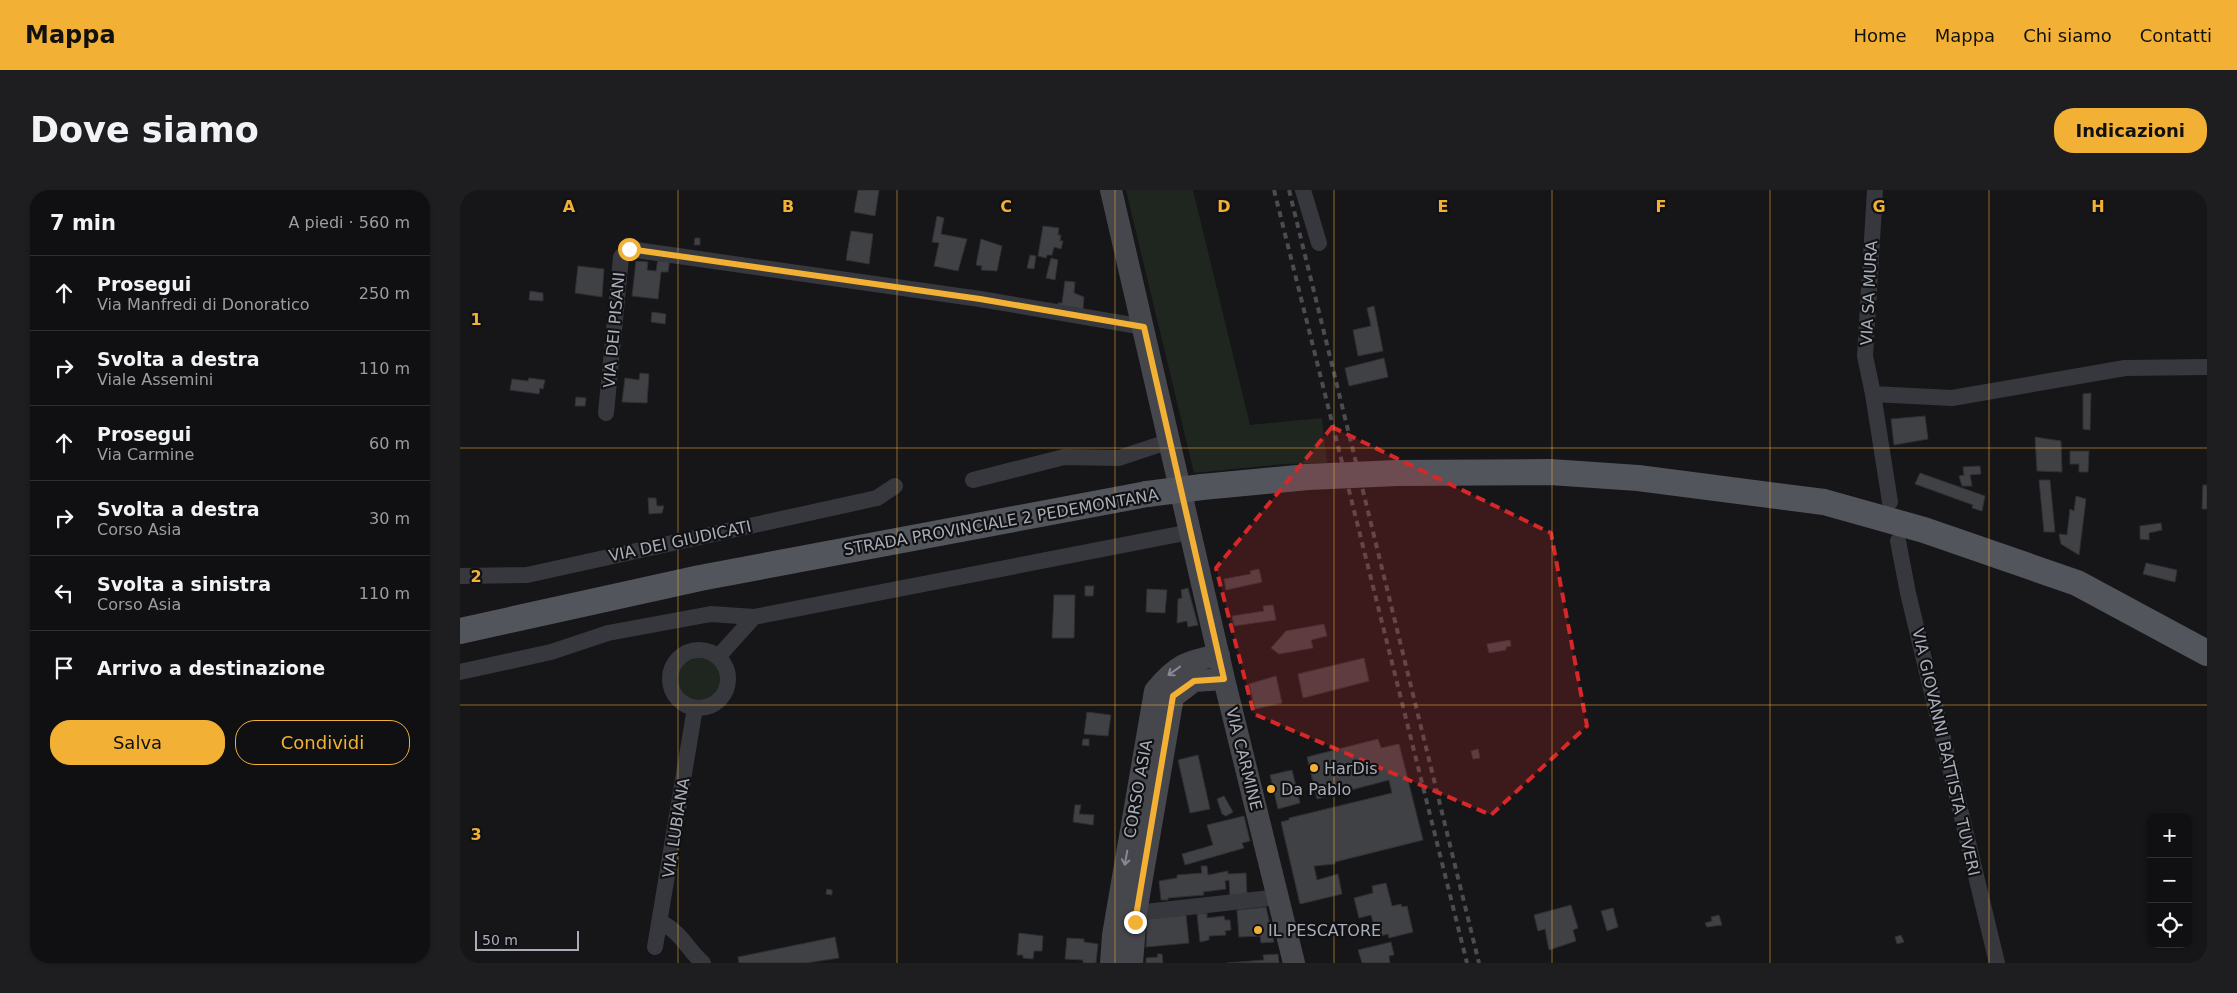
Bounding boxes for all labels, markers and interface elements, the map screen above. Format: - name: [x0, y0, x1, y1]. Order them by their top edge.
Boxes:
- text: Mappa: [25, 21, 116, 49]
- text: Home: [1854, 25, 1907, 46]
- text: Mappa: [1935, 25, 1995, 46]
- text: Chi siamo: [2023, 25, 2112, 46]
- text: Contatti: [2140, 25, 2212, 46]
- button: Indicazioni: [2054, 108, 2207, 153]
- text: Dove siamo: [30, 110, 259, 150]
- text: A: [563, 197, 576, 216]
- text: B: [782, 197, 794, 216]
- text: C: [1000, 197, 1012, 216]
- text: D: [1217, 197, 1231, 216]
- text: E: [1438, 197, 1448, 216]
- text: F: [1656, 197, 1666, 216]
- text: G: [1872, 197, 1886, 216]
- text: H: [2091, 197, 2105, 216]
- text: 7 min: [50, 211, 116, 235]
- text: A piedi · 560 m: [288, 213, 410, 232]
- route start: [618, 238, 641, 261]
- street label: VIA SA MURA: [1857, 240, 1881, 346]
- street label: VIA DEI PISANI: [599, 271, 629, 389]
- text: Prosegui: [97, 273, 191, 295]
- icon: ahead: [50, 279, 78, 307]
- text: 250 m: [359, 284, 410, 303]
- text: Via Manfredi di Donoratico: [97, 295, 309, 314]
- text: 1: [470, 310, 482, 329]
- text: Svolta a destra: [97, 348, 260, 370]
- icon: right: [50, 354, 78, 382]
- text: 110 m: [359, 359, 410, 378]
- text: Viale Assemini: [97, 370, 213, 389]
- text: Prosegui: [97, 423, 191, 445]
- icon: ahead: [50, 429, 78, 457]
- text: 60 m: [369, 434, 410, 453]
- text: Via Carmine: [97, 445, 194, 464]
- street label: STRADA PROVINCIALE 2 PEDEMONTANA: [842, 485, 1160, 559]
- text: Svolta a destra: [97, 498, 260, 520]
- icon: right: [50, 504, 78, 532]
- text: 30 m: [369, 509, 410, 528]
- street label: VIA DEI GIUDICATI: [607, 517, 753, 565]
- text: Corso Asia: [97, 520, 181, 539]
- text: 2: [470, 567, 482, 586]
- text: Svolta a sinistra: [97, 573, 271, 595]
- icon: left: [50, 579, 78, 607]
- text: 110 m: [359, 584, 410, 603]
- text: Corso Asia: [97, 595, 181, 614]
- street label: VIA GIOVANNI BATTISTA TUVERI: [1908, 626, 1984, 878]
- icon: arrive: [50, 654, 78, 682]
- text: Arrivo a destinazione: [97, 657, 325, 679]
- one-way arrow: [1167, 666, 1181, 677]
- street label: VIA CARMINE: [1222, 706, 1266, 812]
- button: Salva: [50, 720, 225, 765]
- button: Condividi: [235, 720, 410, 765]
- street label: CORSO ASIA: [1120, 738, 1156, 840]
- place label: HarDis: [1324, 759, 1378, 778]
- marker: HarDis: [1308, 762, 1320, 774]
- street label: VIA LUBIANA: [659, 777, 693, 879]
- place label: Da Pablo: [1281, 780, 1351, 799]
- marker: Da Pablo: [1265, 783, 1277, 795]
- map controls: [2147, 813, 2192, 948]
- button: +: [2147, 813, 2192, 858]
- text: 3: [470, 825, 482, 844]
- one-way arrow: [1121, 850, 1131, 866]
- button: −: [2147, 858, 2192, 903]
- button: locate: [2147, 903, 2192, 948]
- route end: [1124, 911, 1147, 934]
- place label: IL PESCATORE: [1268, 921, 1381, 940]
- marker: IL PESCATORE: [1252, 924, 1264, 936]
- scale bar: [475, 928, 579, 951]
- text: 50 m: [482, 932, 518, 948]

